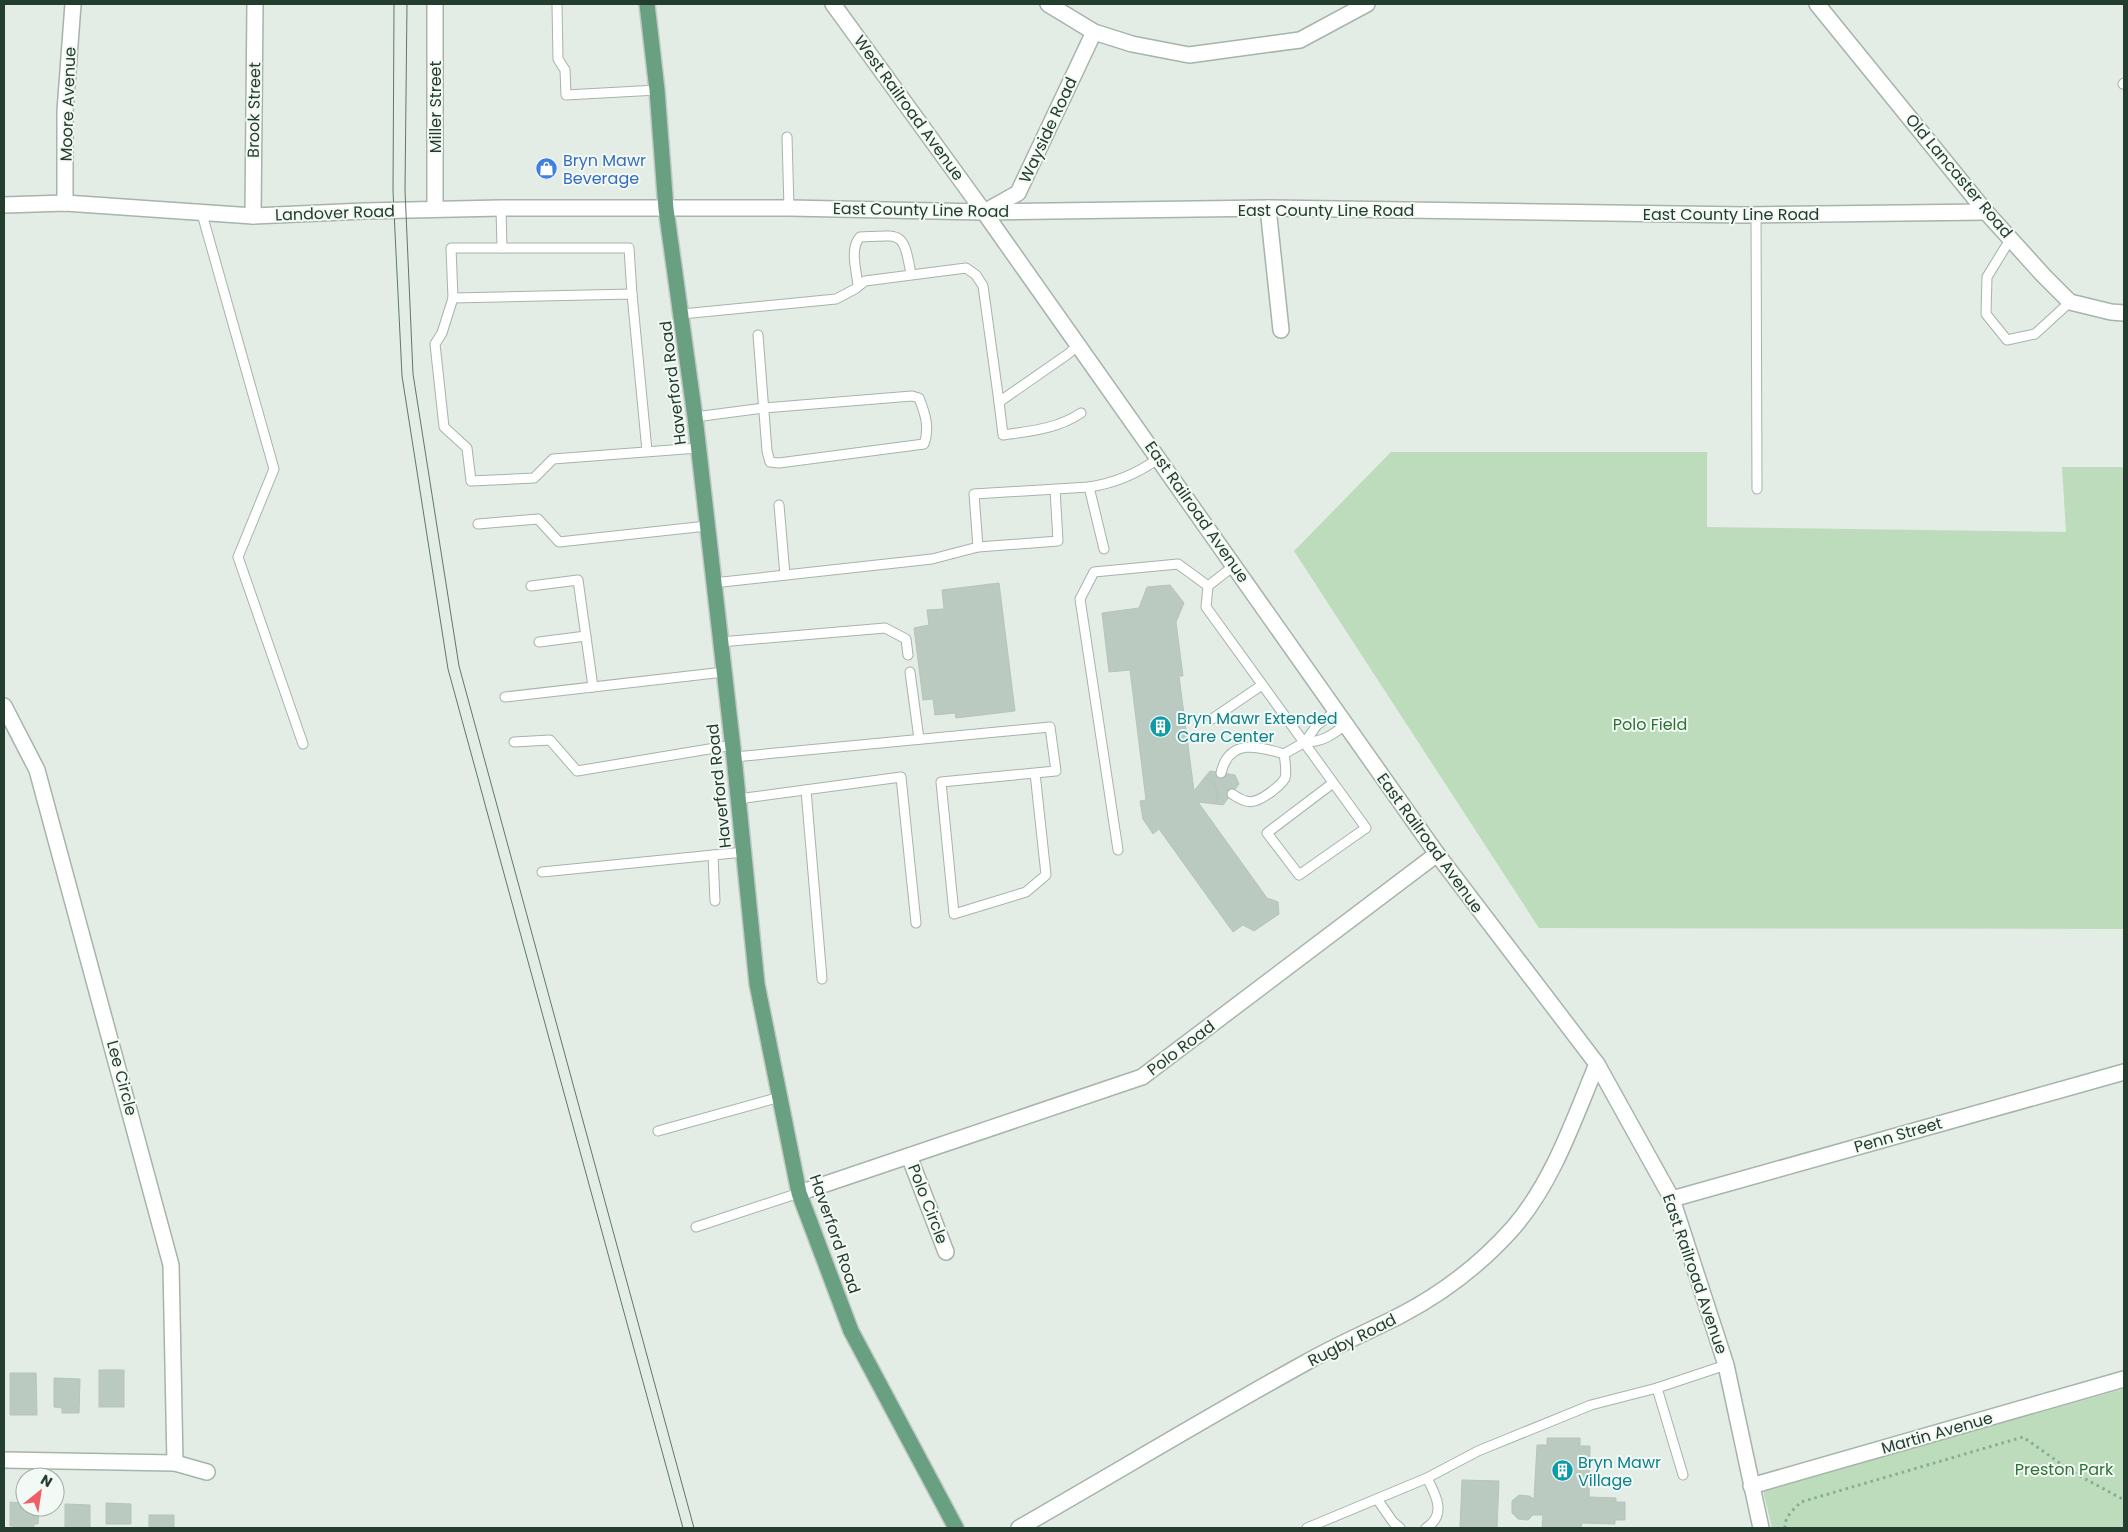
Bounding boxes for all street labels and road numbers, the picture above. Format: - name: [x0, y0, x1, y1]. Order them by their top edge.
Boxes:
- street label: West Railroad Avenue: [848, 31, 970, 185]
- street label: Moore Avenue: [55, 46, 81, 162]
- street label: Miller Street: [424, 61, 447, 153]
- street label: Brook Street: [242, 62, 266, 158]
- street label: Wayside Road: [1013, 73, 1083, 187]
- street label: Old Lancaster Road: [1900, 109, 2018, 243]
- street label: East County Line Road: [833, 197, 1009, 223]
- street label: Landover Road: [275, 199, 395, 227]
- street label: East County Line Road: [1238, 199, 1414, 222]
- street label: East County Line Road: [1643, 203, 1819, 226]
- street label: Haverford Road: [654, 320, 692, 446]
- street label: East Railroad Avenue: [1139, 437, 1255, 587]
- street label: Haverford Road: [701, 723, 737, 849]
- street label: East Railroad Avenue: [1371, 768, 1489, 918]
- street label: Polo Road: [1142, 1015, 1220, 1081]
- street label: Lee Circle: [101, 1038, 143, 1118]
- street label: Penn Street: [1851, 1111, 1945, 1159]
- street label: Polo Circle: [902, 1161, 954, 1247]
- street label: Haverford Road: [804, 1171, 866, 1297]
- street label: East Railroad Avenue: [1657, 1191, 1733, 1357]
- street label: Rugby Road: [1304, 1308, 1400, 1372]
- street label: Martin Avenue: [1879, 1406, 1995, 1460]

